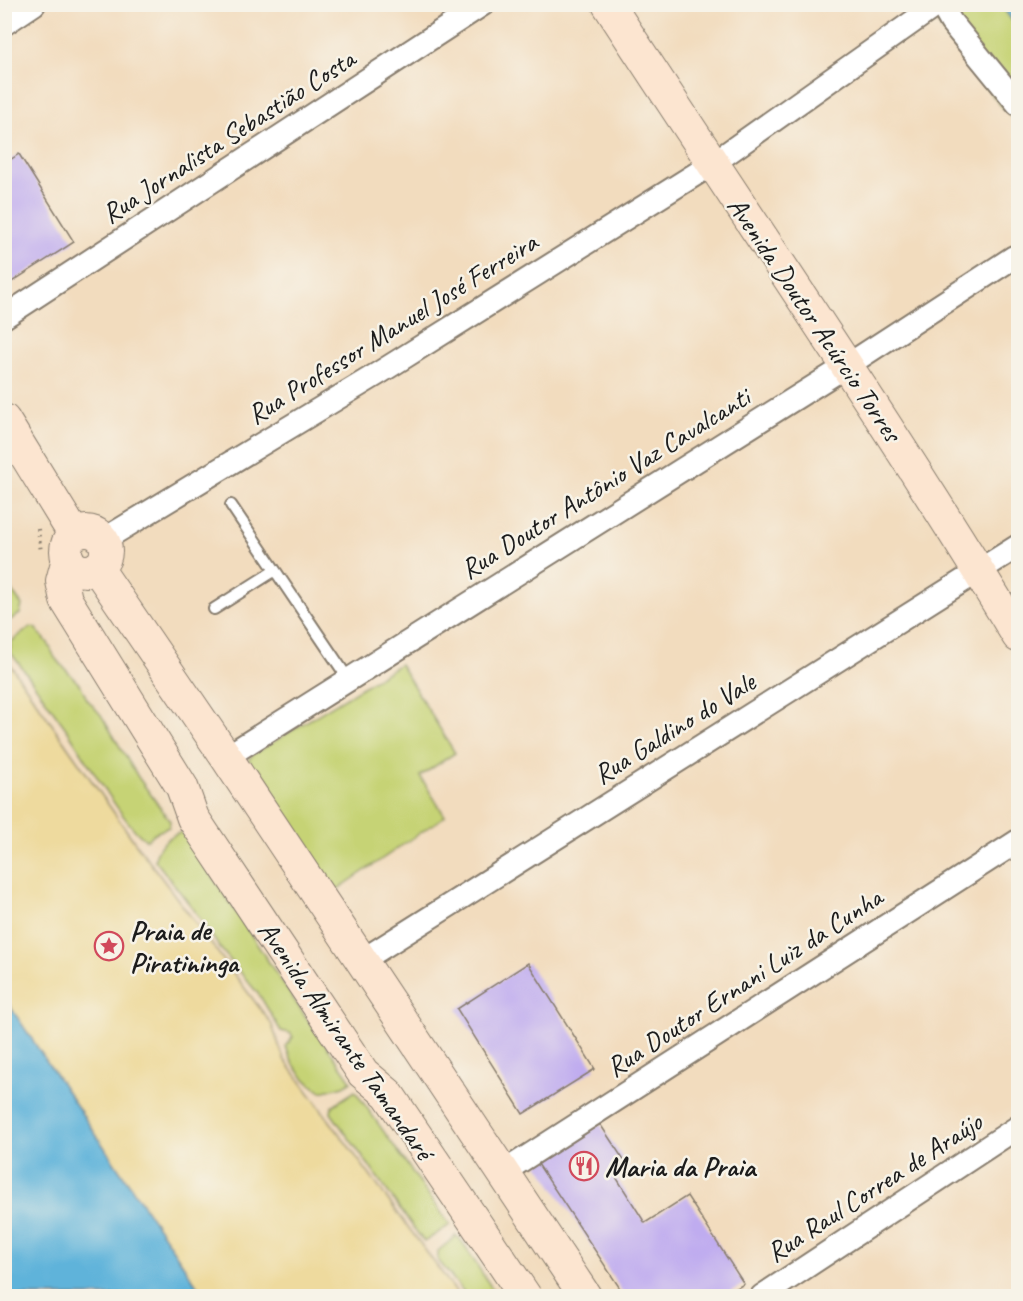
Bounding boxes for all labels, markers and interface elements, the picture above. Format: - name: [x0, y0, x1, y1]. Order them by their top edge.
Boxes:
- street label: Rua Jornalista Sebastião Costa: [95, 40, 363, 231]
- street label: Avenida Doutor Acúrcio Torres: [720, 190, 911, 450]
- street label: Rua Professor Manuel José Ferreira: [240, 223, 545, 432]
- street label: Rua Doutor Antônio Vaz Cavalcanti: [454, 377, 759, 587]
- street label: Rua Galdino do Vale: [587, 663, 763, 792]
- street label: Rua Doutor Ernani Luiz da Cunha: [599, 878, 891, 1084]
- place label: Praia de Piratininga: [130, 913, 241, 980]
- street label: Avenida Almirante Tamandaré: [250, 914, 444, 1169]
- place icon: Praia de Piratininga: [93, 930, 125, 962]
- street label: Rua Raul Correa de Araújo: [760, 1103, 990, 1270]
- place label: Maria da Praia: [605, 1149, 758, 1184]
- restaurant icon: Maria da Praia: [568, 1150, 600, 1182]

